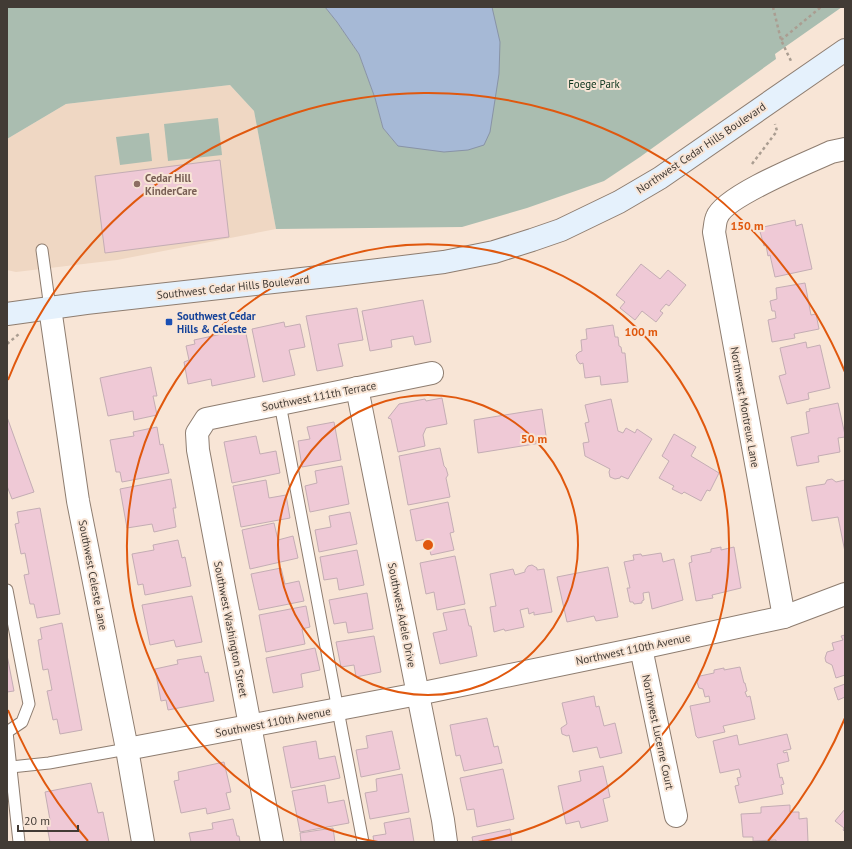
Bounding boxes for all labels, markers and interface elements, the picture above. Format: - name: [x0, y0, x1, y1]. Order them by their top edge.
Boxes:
- park label: Foege Park: [568, 77, 621, 91]
- street label: Northwest Cedar Hills Boulevard: [634, 99, 768, 197]
- place label: Cedar Hill KinderCare: [145, 171, 197, 198]
- marker: Cedar Hill KinderCare: [132, 179, 142, 189]
- text: 150 m: [730, 218, 764, 233]
- street label: Southwest Cedar Hills Boulevard: [156, 272, 310, 302]
- place label: Southwest Cedar Hills & Celeste: [177, 309, 256, 336]
- marker: Southwest Cedar Hills & Celeste: [164, 317, 174, 327]
- text: 100 m: [624, 324, 658, 339]
- street label: Northwest Montreux Lane: [727, 346, 763, 469]
- street label: Southwest 111th Terrace: [261, 378, 378, 414]
- text: 50 m: [521, 431, 547, 446]
- street label: Southwest Celeste Lane: [75, 519, 111, 632]
- centre of rings: [421, 538, 435, 552]
- street label: Southwest Washington Street: [211, 560, 251, 698]
- street label: Southwest Adele Drive: [385, 562, 419, 669]
- street label: Northwest 110th Avenue: [574, 630, 692, 668]
- street label: Northwest Lucerne Court: [639, 673, 677, 791]
- street label: Southwest 110th Avenue: [214, 704, 332, 740]
- scale bar: [18, 807, 78, 833]
- text: 20 m: [24, 813, 50, 828]

